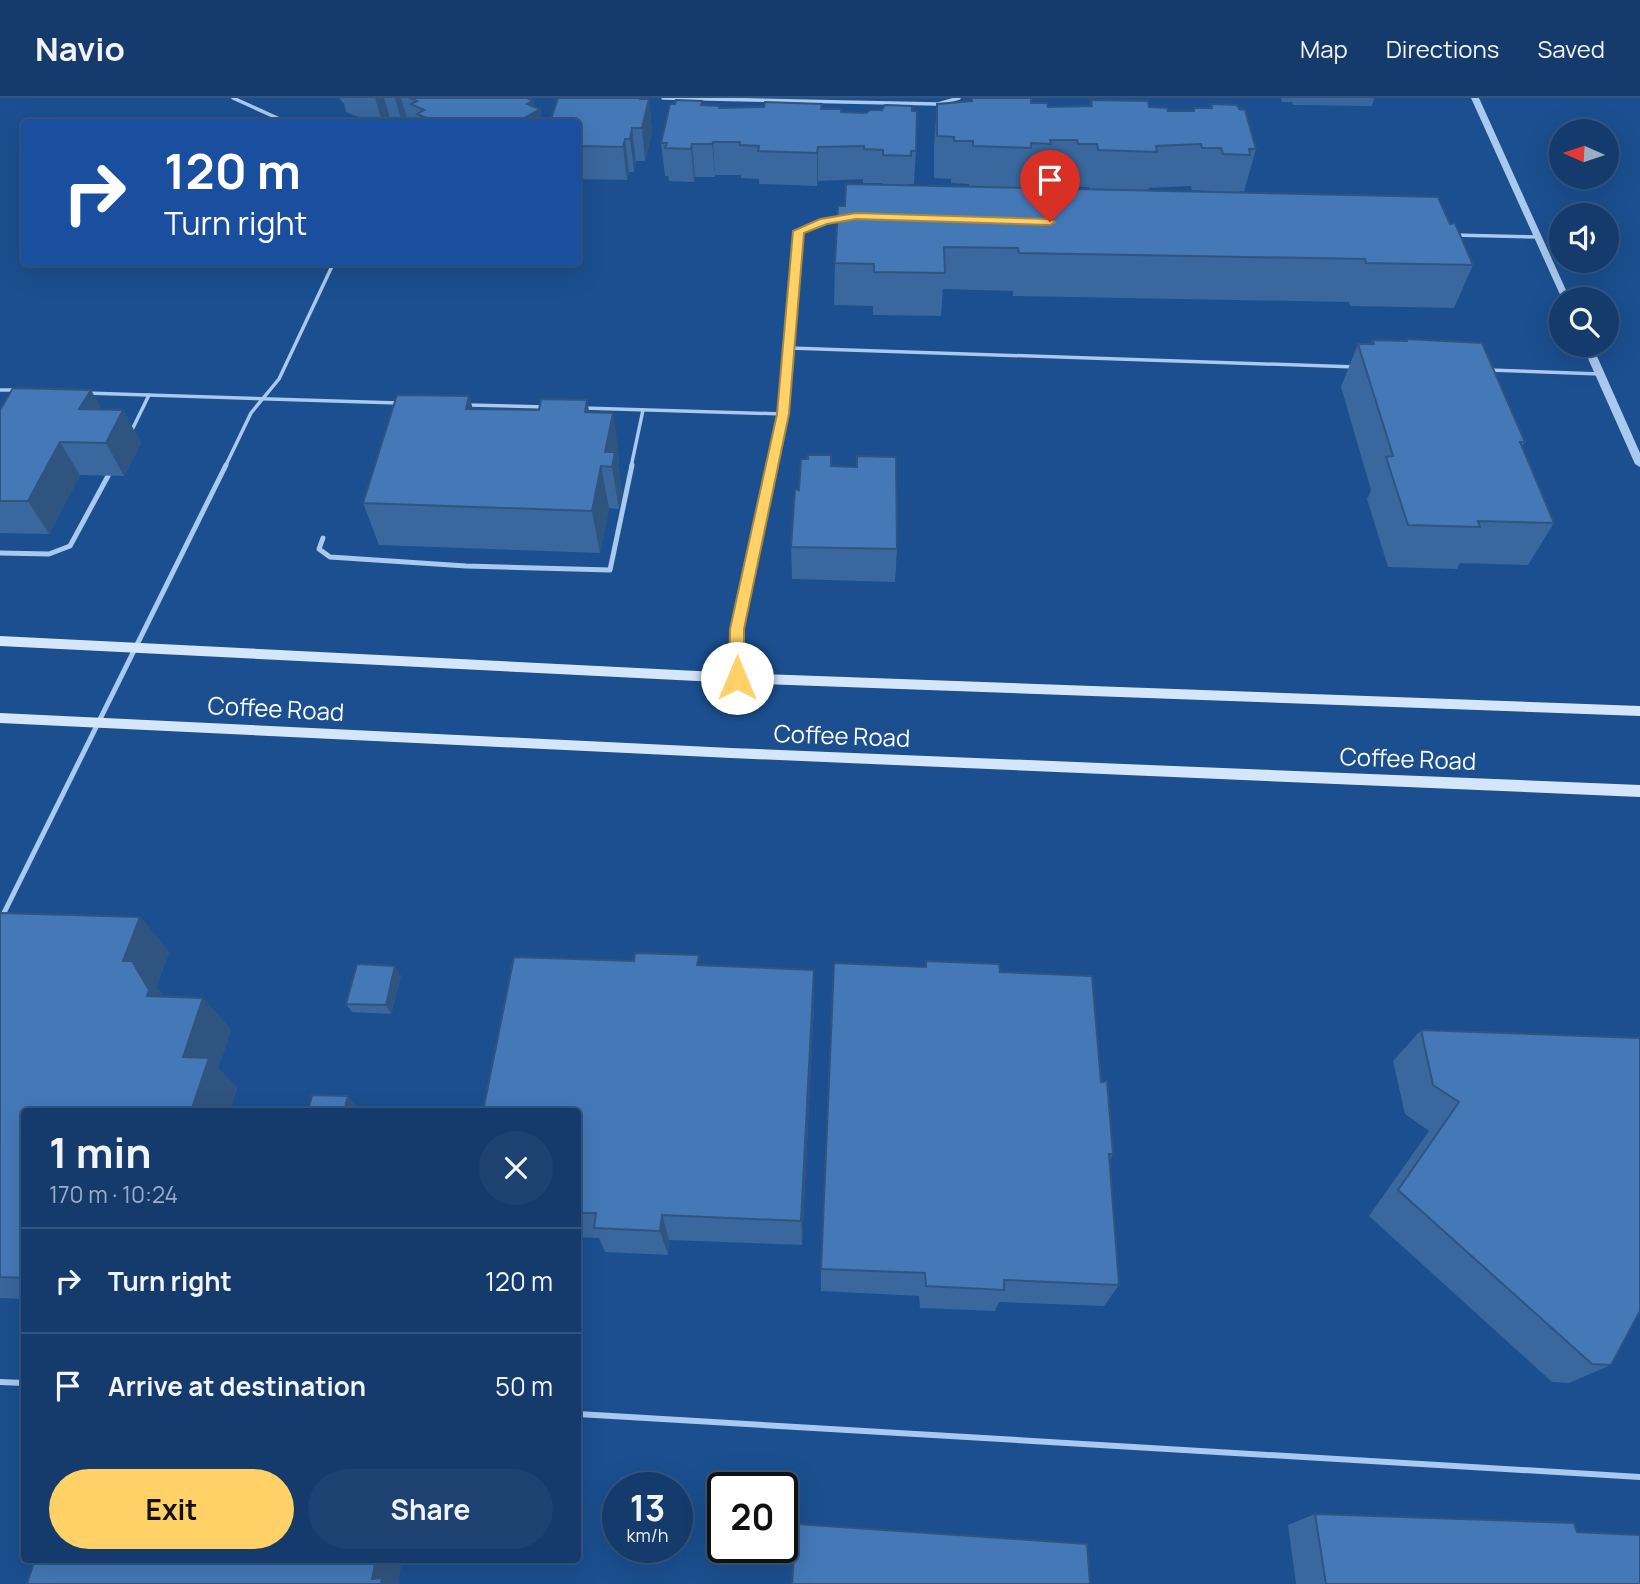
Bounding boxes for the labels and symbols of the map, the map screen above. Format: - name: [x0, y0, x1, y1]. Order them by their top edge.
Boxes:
- north arrow: [1549, 119, 1619, 189]
- pin: [1020, 150, 1080, 222]
- position arrow: [700, 641, 774, 715]
- street label: Coffee Road: [207, 688, 345, 728]
- street label: Coffee Road: [773, 716, 911, 754]
- street label: Coffee Road: [1339, 739, 1477, 777]
- speed limit sign: 20: [707, 1472, 798, 1563]

